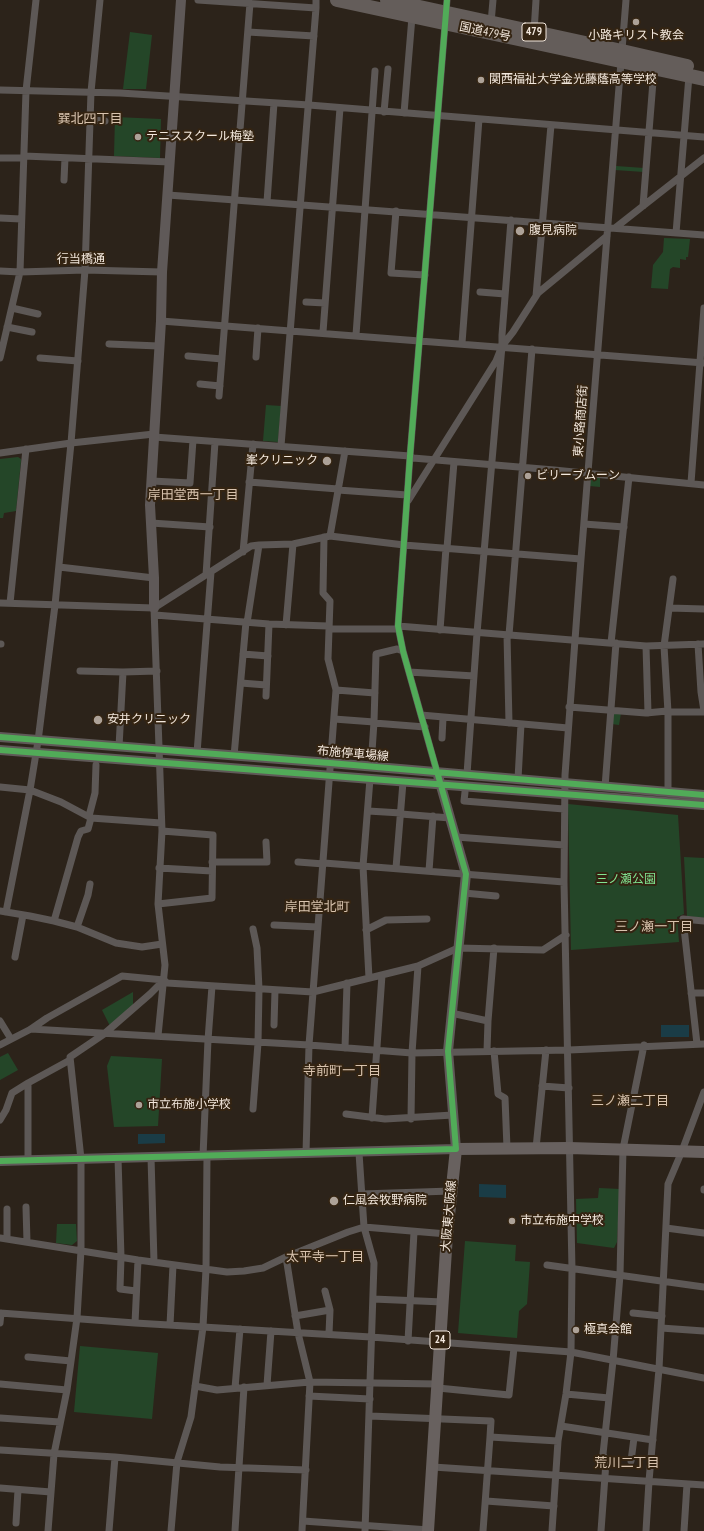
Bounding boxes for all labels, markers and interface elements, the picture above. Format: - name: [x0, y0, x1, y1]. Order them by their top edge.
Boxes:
- marker: 小路キリスト教会: [631, 17, 641, 27]
- street label: 国道479号: [458, 20, 512, 44]
- road number: 479: [522, 23, 546, 41]
- place label: 小路キリスト教会: [588, 29, 684, 43]
- place label: 関西福祉大学金光藤蔭高等学校: [489, 73, 657, 87]
- marker: 関西福祉大学金光藤蔭高等学校: [476, 75, 486, 85]
- district label: 巽北四丁目: [58, 111, 122, 127]
- place label: テニススクール梅塾: [146, 130, 254, 144]
- marker: テニススクール梅塾: [133, 132, 143, 142]
- place label: 腹見病院: [529, 224, 577, 238]
- marker: 腹見病院: [514, 225, 526, 237]
- street label: 行当橋通: [57, 253, 105, 267]
- street label: 東小路商店街: [571, 385, 591, 457]
- place label: 峯クリニック: [246, 454, 318, 468]
- marker: 峯クリニック: [321, 455, 333, 467]
- place label: ビリーブムーン: [536, 469, 620, 483]
- marker: ビリーブムーン: [523, 471, 533, 481]
- district label: 岸田堂西一丁目: [148, 487, 238, 503]
- place label: 安井クリニック: [107, 713, 191, 727]
- marker: 安井クリニック: [92, 714, 104, 726]
- street label: 布施停車場線: [317, 744, 389, 764]
- park label: 三ノ瀬公園: [596, 873, 656, 887]
- district label: 岸田堂北町: [285, 899, 349, 915]
- district label: 三ノ瀬一丁目: [615, 919, 693, 935]
- district label: 寺前町一丁目: [303, 1063, 381, 1079]
- district label: 三ノ瀬二丁目: [591, 1093, 669, 1109]
- place label: 市立布施小学校: [147, 1098, 231, 1112]
- marker: 市立布施小学校: [134, 1100, 144, 1110]
- street label: 大阪東大阪線: [439, 1180, 459, 1252]
- place label: 仁風会牧野病院: [343, 1194, 427, 1208]
- marker: 仁風会牧野病院: [328, 1195, 340, 1207]
- place label: 市立布施中学校: [520, 1214, 604, 1228]
- marker: 市立布施中学校: [507, 1216, 517, 1226]
- district label: 太平寺一丁目: [286, 1249, 364, 1265]
- place label: 極真会館: [584, 1323, 632, 1337]
- marker: 極真会館: [571, 1325, 581, 1335]
- road number: 24: [430, 1331, 450, 1349]
- district label: 荒川二丁目: [595, 1455, 659, 1471]

